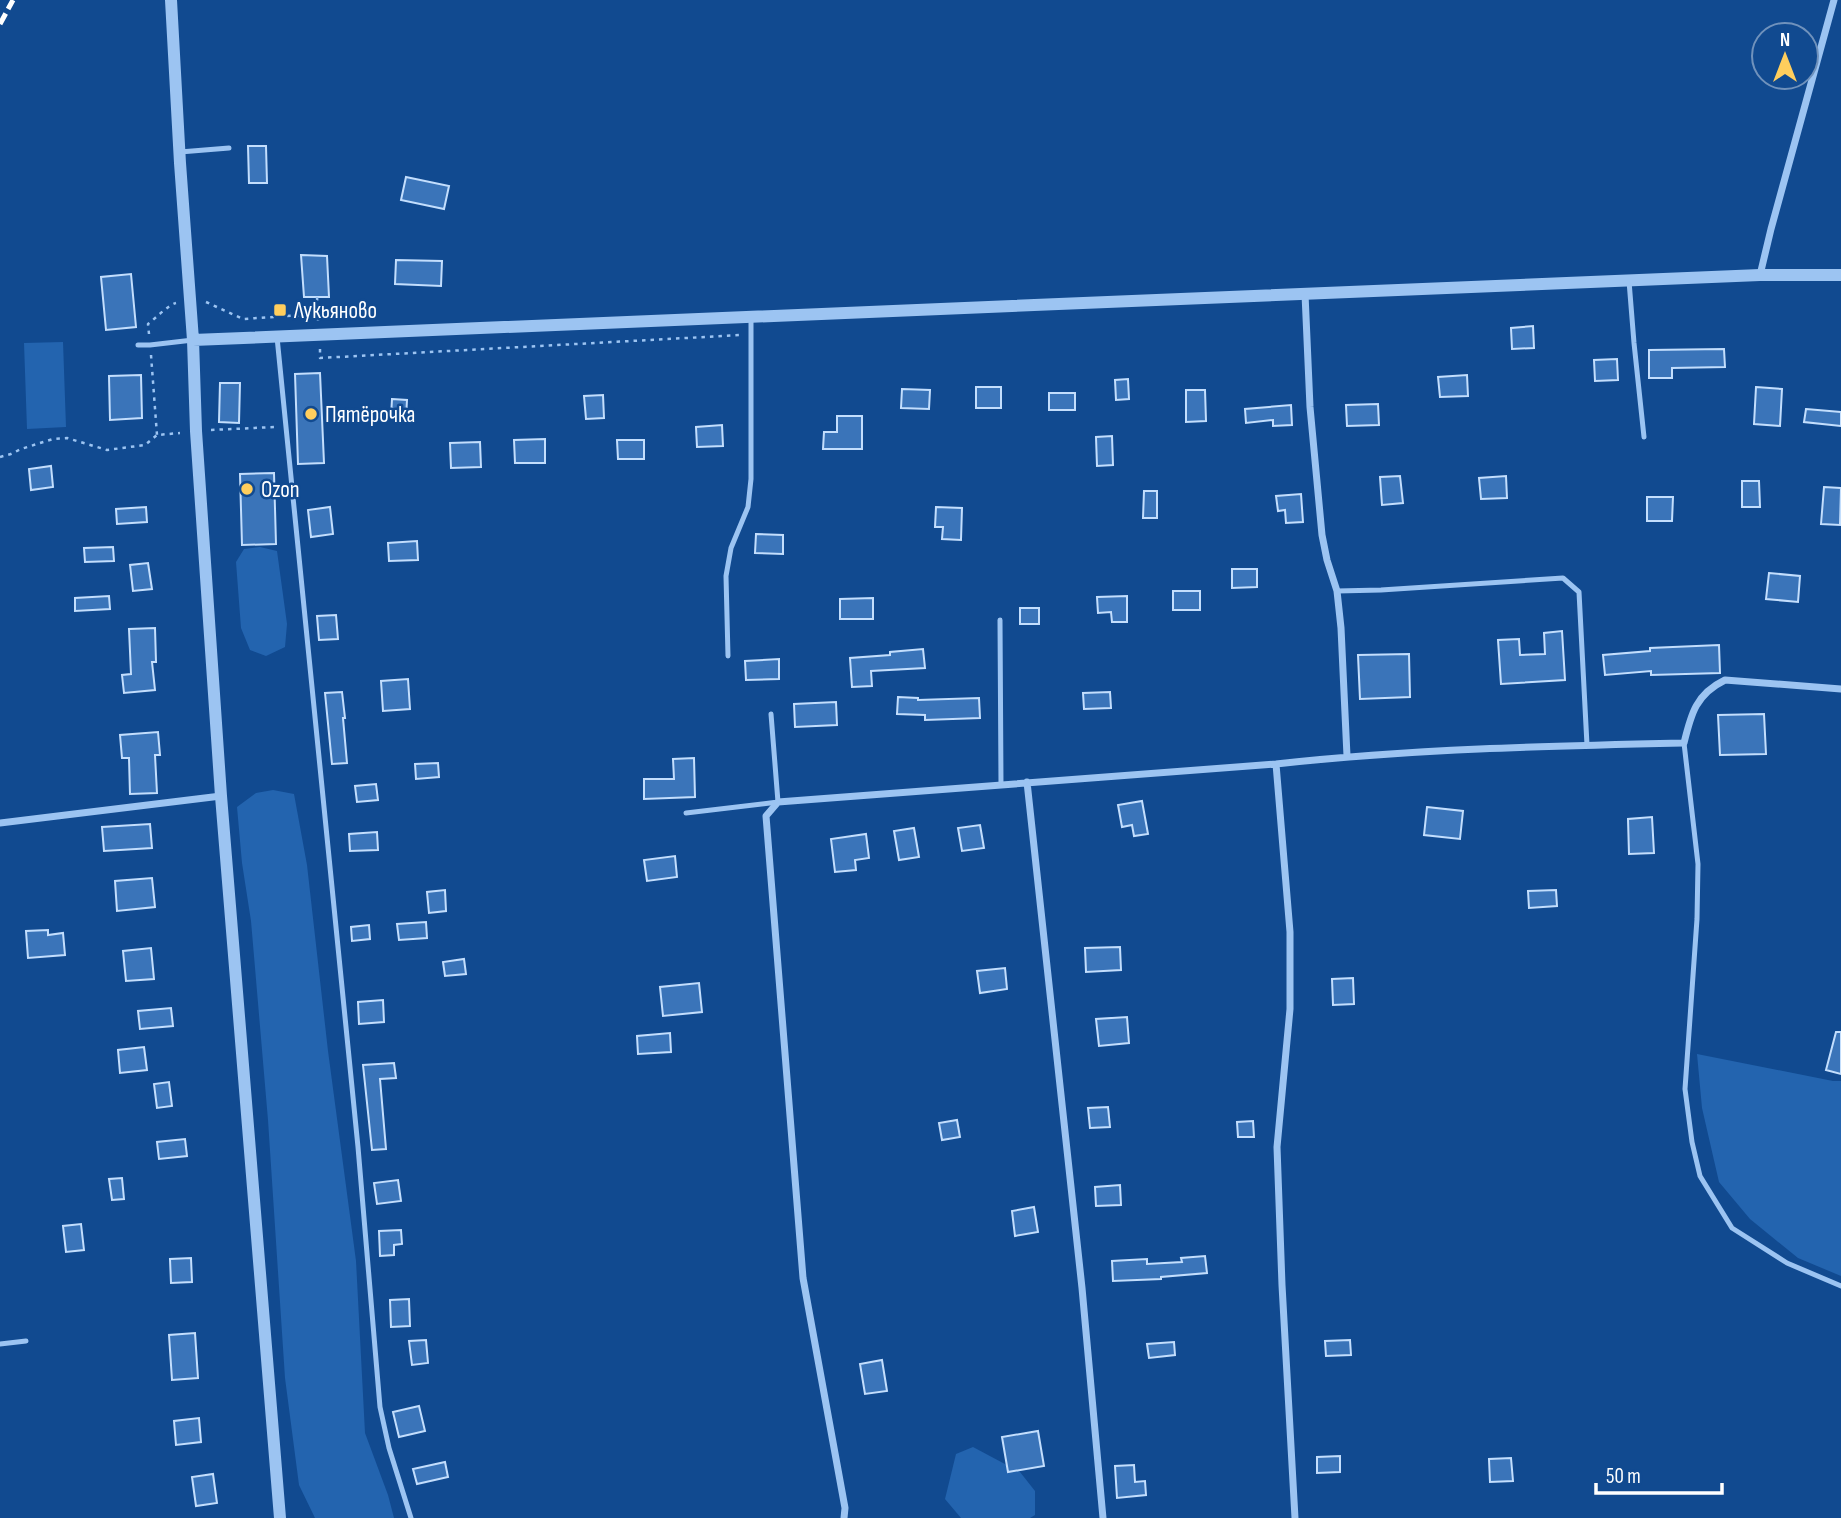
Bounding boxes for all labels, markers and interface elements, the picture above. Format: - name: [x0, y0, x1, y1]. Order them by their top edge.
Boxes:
- north arrow: [1750, 21, 1820, 91]
- text: N: [1780, 29, 1790, 52]
- place label: Лукьяново: [293, 297, 377, 325]
- marker: Лукьяново: [272, 302, 288, 318]
- place label: Пятёрочка: [325, 401, 415, 429]
- marker: Пятёрочка: [303, 406, 319, 422]
- place label: Ozon: [261, 476, 300, 504]
- marker: Ozon: [239, 481, 255, 497]
- scale bar: [1596, 1452, 1722, 1496]
- text: 50 m: [1606, 1464, 1641, 1489]

